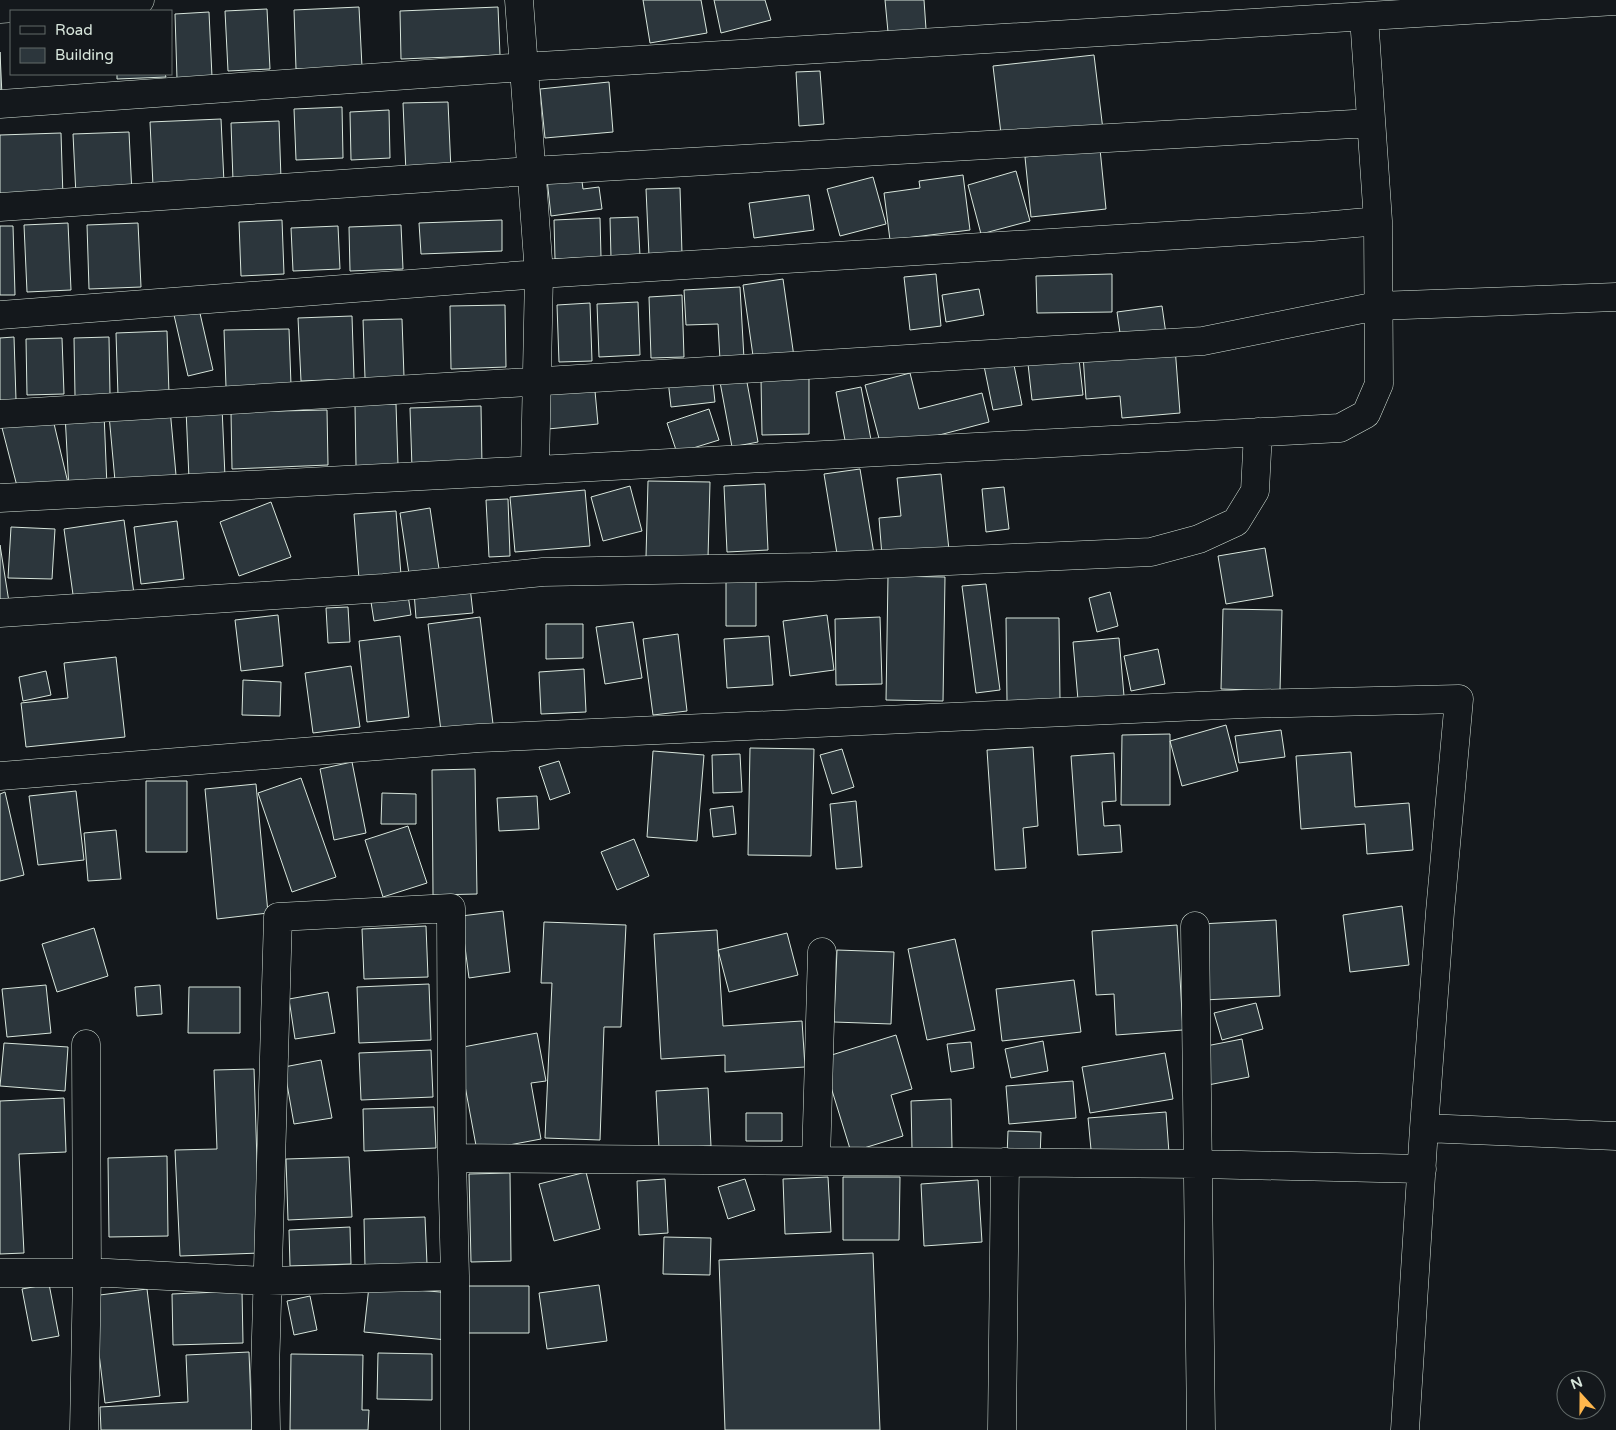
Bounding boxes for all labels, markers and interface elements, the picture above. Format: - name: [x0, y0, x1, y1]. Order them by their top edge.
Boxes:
- legend: [10, 10, 172, 75]
- text: Road: [55, 21, 93, 39]
- text: Building: [55, 46, 114, 64]
- north arrow: [1556, 1370, 1606, 1420]
- text: N: [1568, 1373, 1585, 1393]

